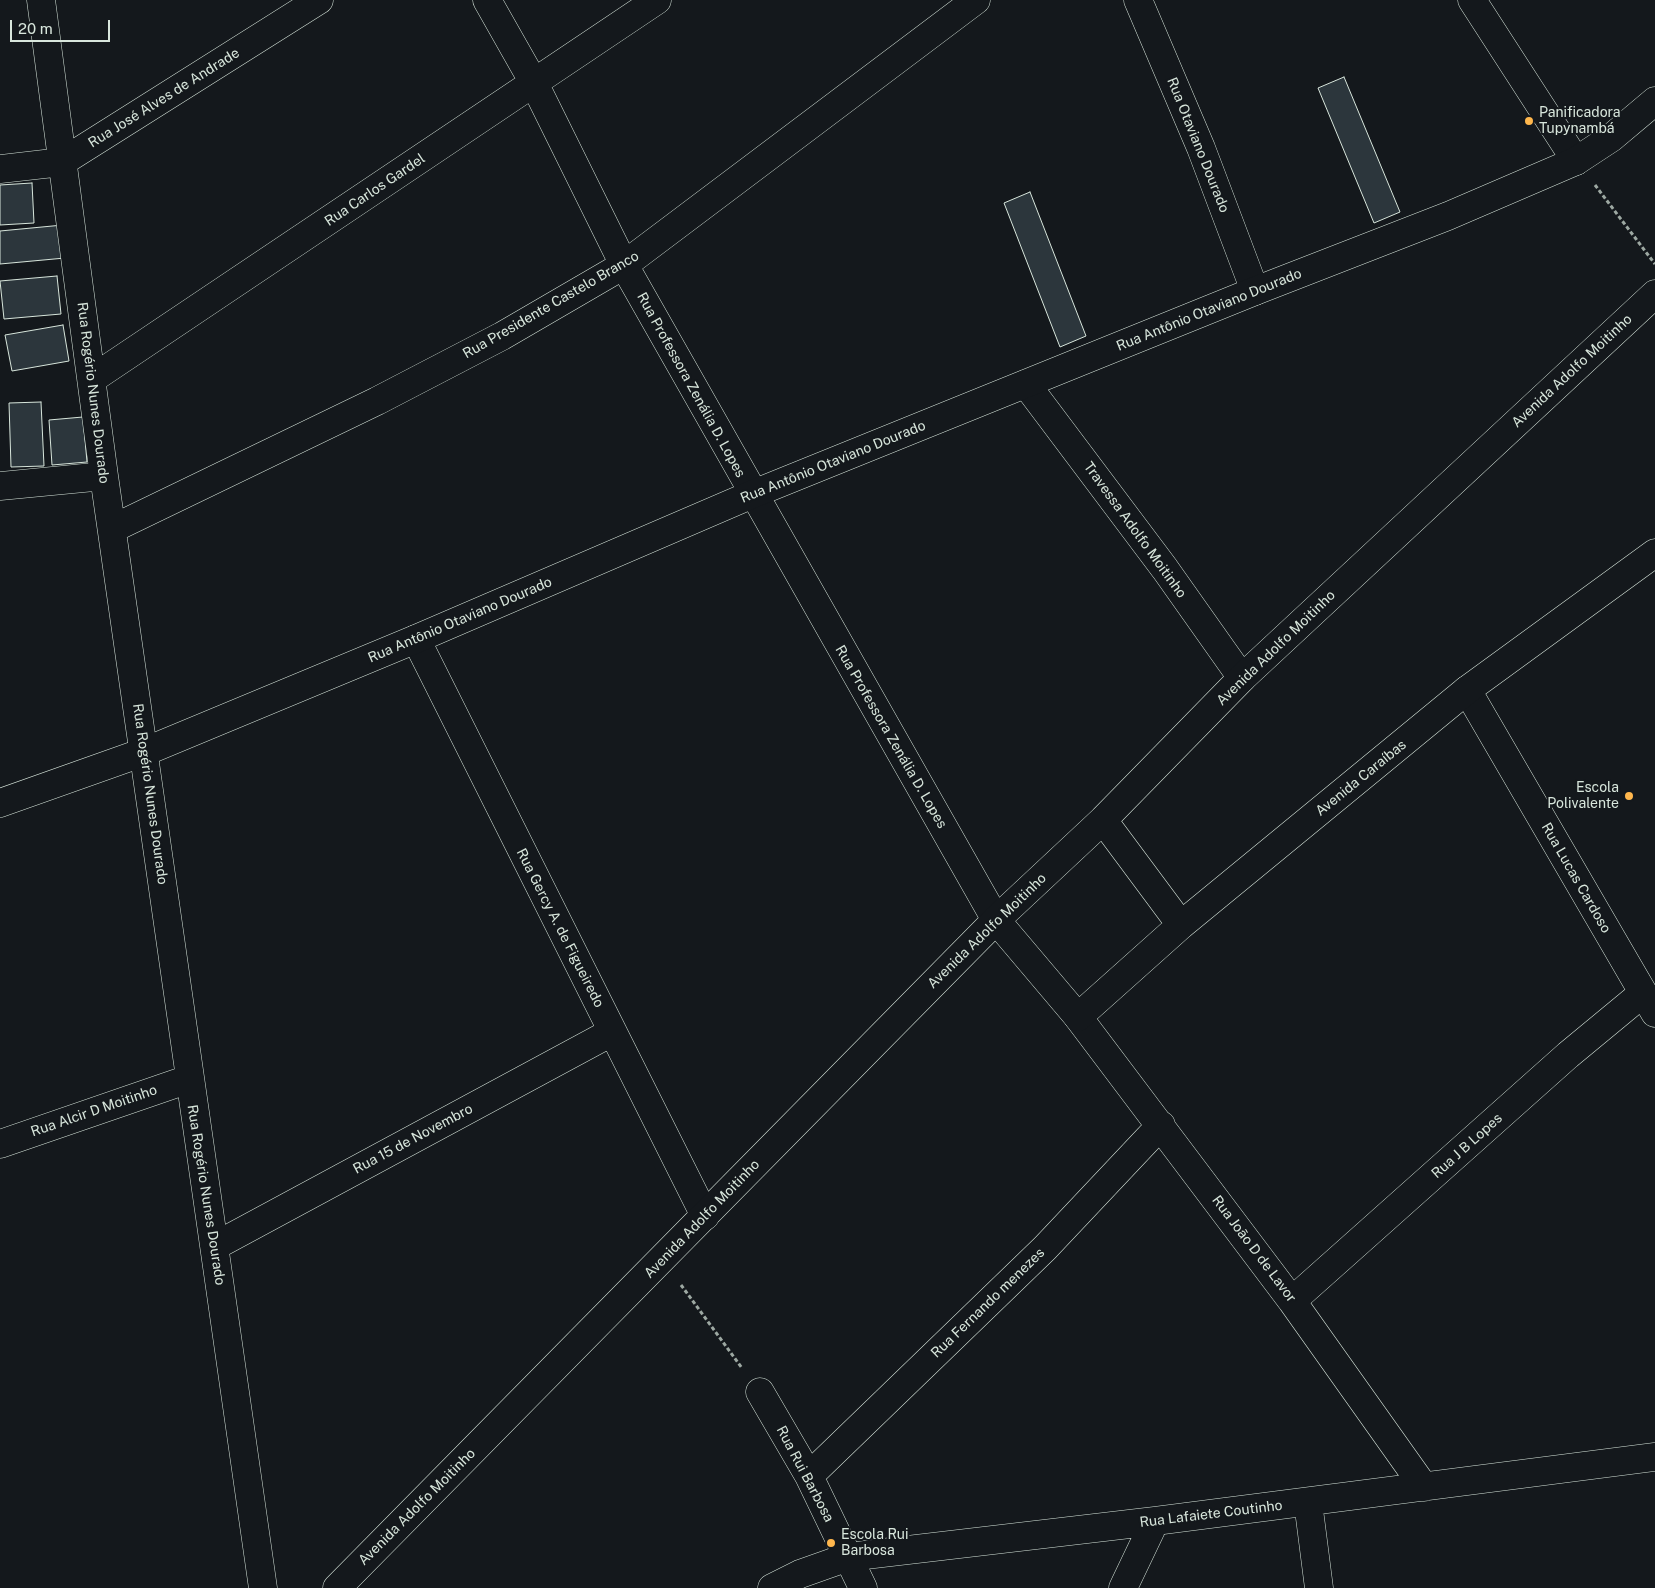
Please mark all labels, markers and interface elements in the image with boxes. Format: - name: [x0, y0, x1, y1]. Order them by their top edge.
- scale bar: [12, 10, 112, 42]
- text: 20 m: [18, 20, 53, 37]
- street label: Rua José Alves de Andrade: [85, 45, 243, 151]
- street label: Rua Otaviano Dourado: [1163, 75, 1233, 215]
- place label: Panificadora Tupynambá: [1539, 105, 1621, 138]
- marker: Panificadora Tupynambá: [1523, 115, 1535, 127]
- street label: Rua Carlos Gardel: [322, 150, 428, 230]
- street label: Rua Presidente Castelo Branco: [460, 248, 642, 362]
- street label: Rua Antônio Otaviano Dourado: [1114, 265, 1304, 355]
- street label: Rua Professora Zenália D. Lopes: [633, 290, 749, 480]
- street label: Rua Rogério Nunes Dourado: [74, 301, 112, 485]
- street label: Avenida Adolfo Moitinho: [1508, 311, 1636, 431]
- street label: Rua Antônio Otaviano Dourado: [738, 417, 928, 507]
- street label: Travessa Adolfo Moitinho: [1080, 459, 1190, 601]
- street label: Rua Antônio Otaviano Dourado: [366, 574, 554, 666]
- street label: Avenida Adolfo Moitinho: [1213, 587, 1339, 709]
- street label: Rua Professora Zenália D. Lopes: [832, 642, 950, 832]
- street label: Rua Rogério Nunes Dourado: [129, 702, 171, 886]
- street label: Avenida Caraíbas: [1312, 736, 1410, 820]
- place label: Escola Polivalente: [1547, 780, 1619, 812]
- marker: Escola Polivalente: [1623, 790, 1635, 802]
- street label: Rua Lucas Cardoso: [1538, 820, 1614, 936]
- street label: Rua Gercy A. de Figueiredo: [513, 846, 607, 1010]
- street label: Avenida Adolfo Moitinho: [924, 870, 1050, 992]
- street label: Rua Alcir D Moitinho: [29, 1082, 159, 1140]
- street label: Rua 15 de Novembro: [350, 1100, 476, 1178]
- street label: Rua Rogério Nunes Dourado: [183, 1103, 229, 1287]
- street label: Rua J B Lopes: [1428, 1110, 1506, 1182]
- street label: Avenida Adolfo Moitinho: [641, 1156, 763, 1282]
- street label: Rua João D de Lavor: [1208, 1192, 1300, 1306]
- street label: Rua Fernando menezes: [928, 1244, 1048, 1362]
- street label: Rua Rui Barbosa: [773, 1423, 837, 1525]
- street label: Avenida Adolfo Moitinho: [355, 1445, 479, 1569]
- street label: Rua Lafaiete Coutinho: [1139, 1497, 1283, 1531]
- place label: Escola Rui Barbosa: [841, 1527, 908, 1560]
- marker: Escola Rui Barbosa: [825, 1537, 837, 1549]

